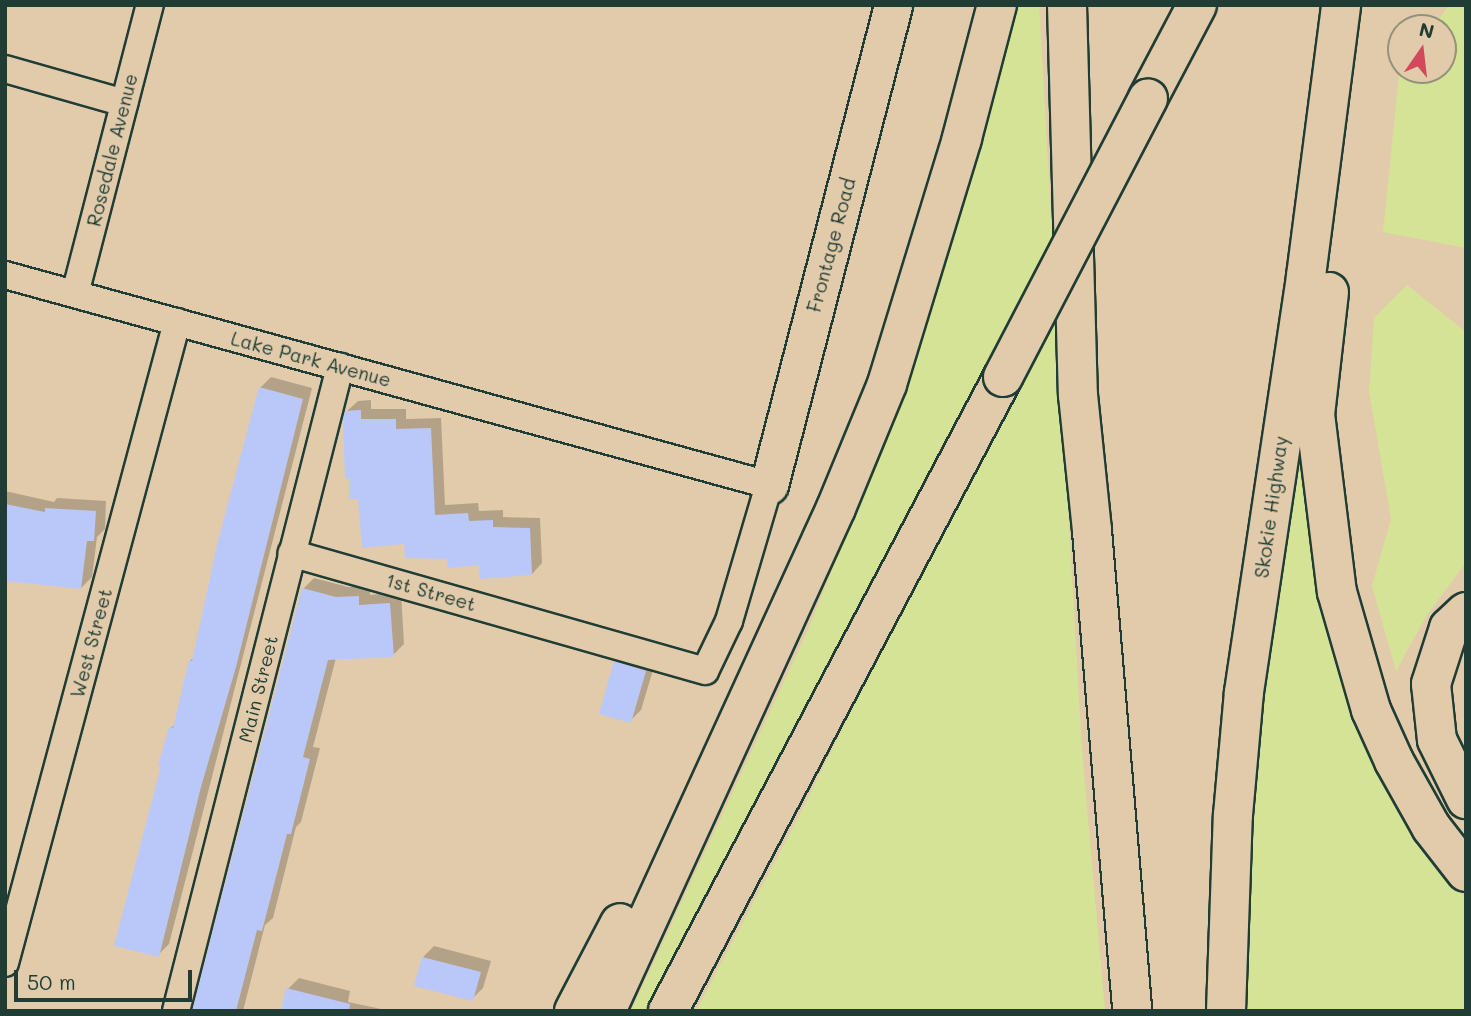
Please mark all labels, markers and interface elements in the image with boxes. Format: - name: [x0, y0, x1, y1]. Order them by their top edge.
- north arrow: [1387, 14, 1457, 84]
- text: N: [1417, 16, 1437, 44]
- street label: Rosedale Avenue: [82, 71, 142, 229]
- street label: Frontage Road: [802, 175, 860, 315]
- street label: Lake Park Avenue: [229, 327, 393, 391]
- street label: Skokie Highway: [1250, 434, 1292, 580]
- street label: 1st Street: [383, 568, 479, 616]
- street label: West Street: [65, 586, 117, 700]
- street label: Main Street: [234, 633, 282, 745]
- scale bar: [18, 956, 196, 1000]
- text: 50 m: [27, 968, 76, 995]

